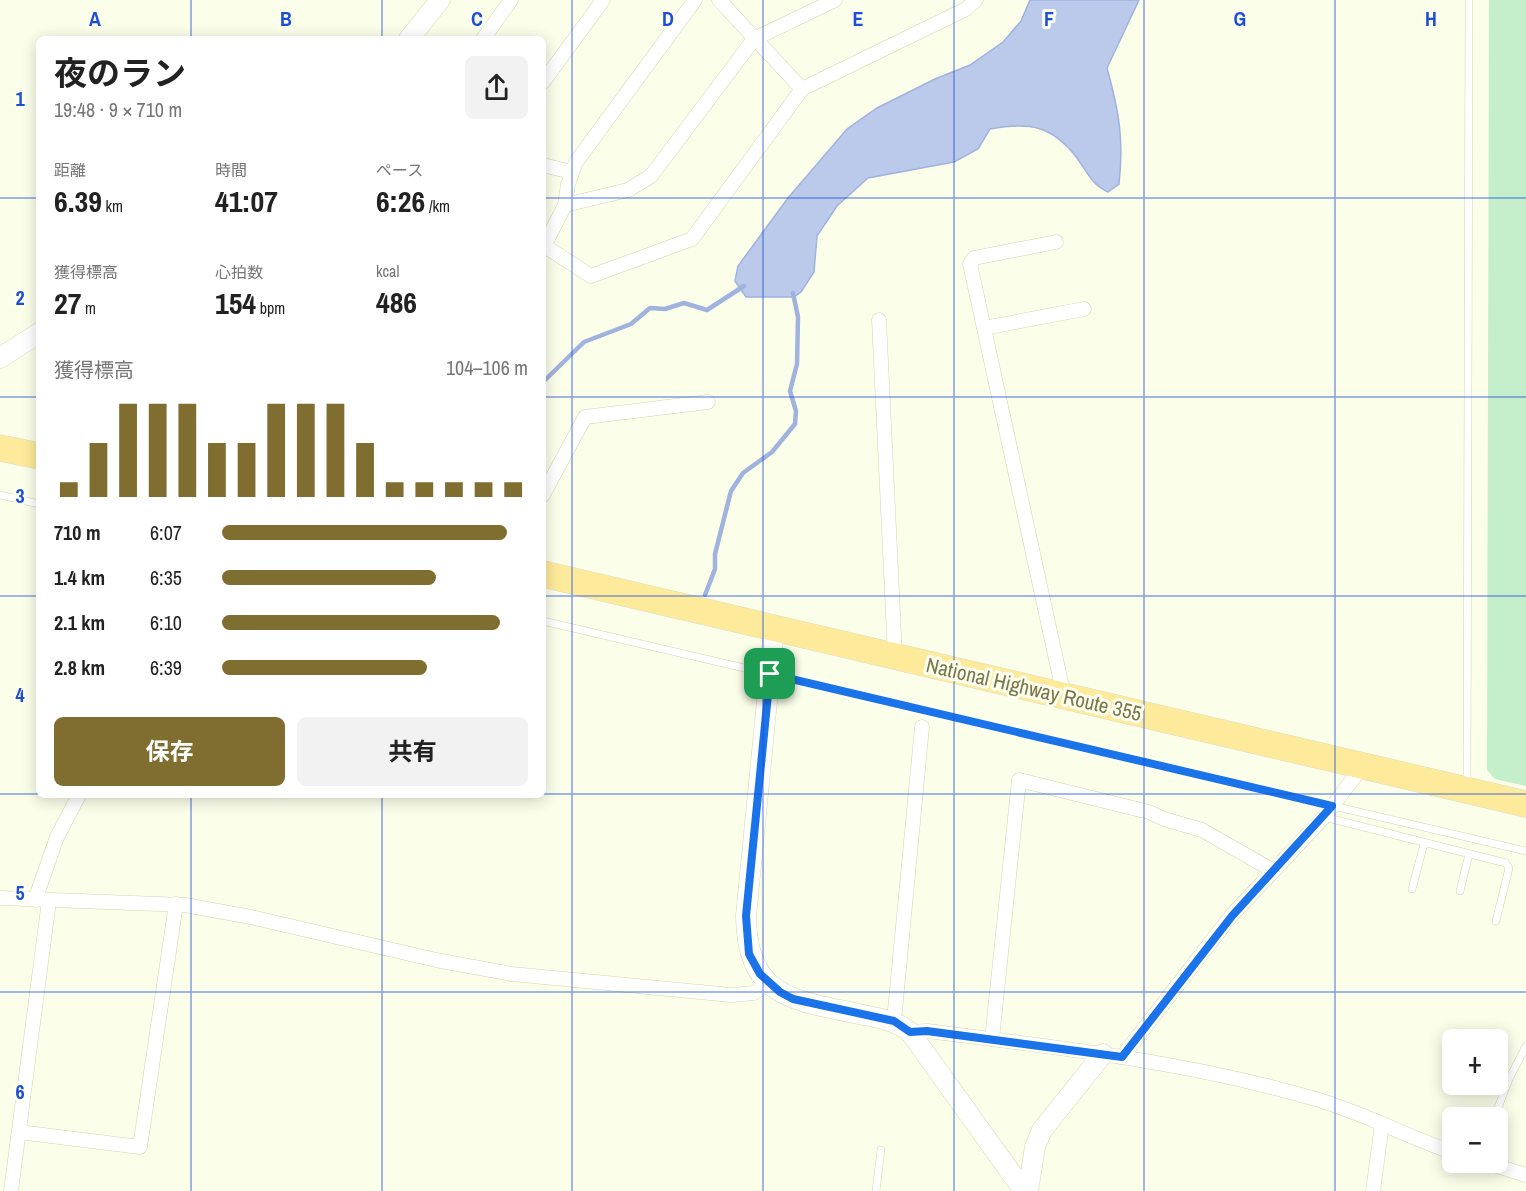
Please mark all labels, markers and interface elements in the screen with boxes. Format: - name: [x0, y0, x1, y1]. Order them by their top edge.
- text: A: [89, 5, 101, 32]
- text: B: [280, 5, 292, 32]
- text: C: [471, 5, 483, 32]
- text: D: [662, 5, 674, 32]
- text: E: [853, 5, 864, 32]
- text: F: [1044, 5, 1054, 32]
- text: G: [1234, 5, 1246, 32]
- text: H: [1425, 5, 1437, 32]
- text: 夜のラン: [54, 51, 186, 95]
- button: share: [465, 56, 528, 119]
- text: 1: [15, 85, 25, 112]
- text: 19:48 · 9 × 710 m: [54, 96, 182, 123]
- text: 距離: [54, 159, 86, 181]
- text: 時間: [215, 159, 247, 181]
- text: ペース: [376, 159, 423, 181]
- text: 6.39: [54, 181, 102, 221]
- text: 41:07: [215, 181, 278, 221]
- text: 6:26: [376, 181, 425, 221]
- text: km: [102, 195, 123, 217]
- text: /km: [425, 195, 450, 217]
- text: kcal: [376, 260, 399, 282]
- text: 獲得標高: [54, 261, 118, 283]
- text: 心拍数: [215, 261, 263, 283]
- text: 486: [376, 282, 417, 322]
- text: 27: [54, 283, 81, 323]
- text: 154: [215, 283, 256, 323]
- text: 2: [15, 284, 25, 311]
- text: m: [81, 297, 96, 319]
- text: bpm: [256, 297, 285, 319]
- text: 104–106 m: [446, 354, 528, 381]
- text: 獲得標高: [54, 356, 134, 383]
- text: 3: [15, 482, 25, 509]
- text: 710 m: [54, 519, 101, 546]
- text: 6:07: [150, 519, 182, 546]
- text: 1.4 km: [54, 564, 105, 591]
- text: 6:35: [150, 564, 182, 591]
- text: 2.1 km: [54, 609, 105, 636]
- text: 6:10: [150, 609, 182, 636]
- pin: [744, 648, 795, 699]
- street label: National Highway Route 355: [923, 650, 1145, 728]
- text: 2.8 km: [54, 654, 105, 681]
- text: 6:39: [150, 654, 182, 681]
- icon: arrive: [753, 657, 786, 690]
- text: 4: [15, 681, 25, 708]
- button: 保存: [54, 717, 285, 786]
- button: 共有: [297, 717, 528, 786]
- text: 5: [15, 879, 25, 906]
- map controls: [1442, 1029, 1508, 1173]
- button: +: [1442, 1029, 1508, 1095]
- text: 6: [15, 1078, 25, 1105]
- button: −: [1442, 1107, 1508, 1173]

